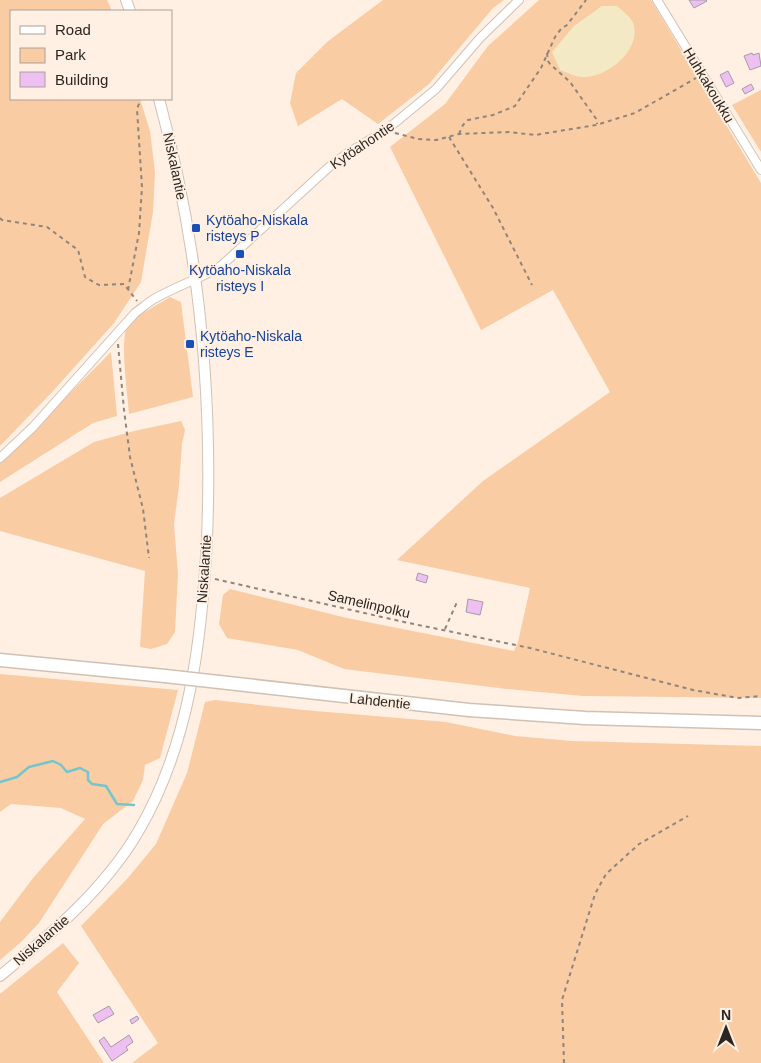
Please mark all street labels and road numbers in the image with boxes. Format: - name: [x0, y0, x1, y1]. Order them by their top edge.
- street label: Huhkakoukku: [680, 45, 738, 125]
- street label: Kytöahontie: [327, 118, 397, 172]
- street label: Niskalantie: [160, 131, 190, 201]
- street label: Niskalantie: [194, 534, 214, 604]
- street label: Samelinpolku: [326, 587, 412, 621]
- street label: Lahdentie: [349, 690, 412, 712]
- street label: Niskalantie: [10, 911, 72, 969]

